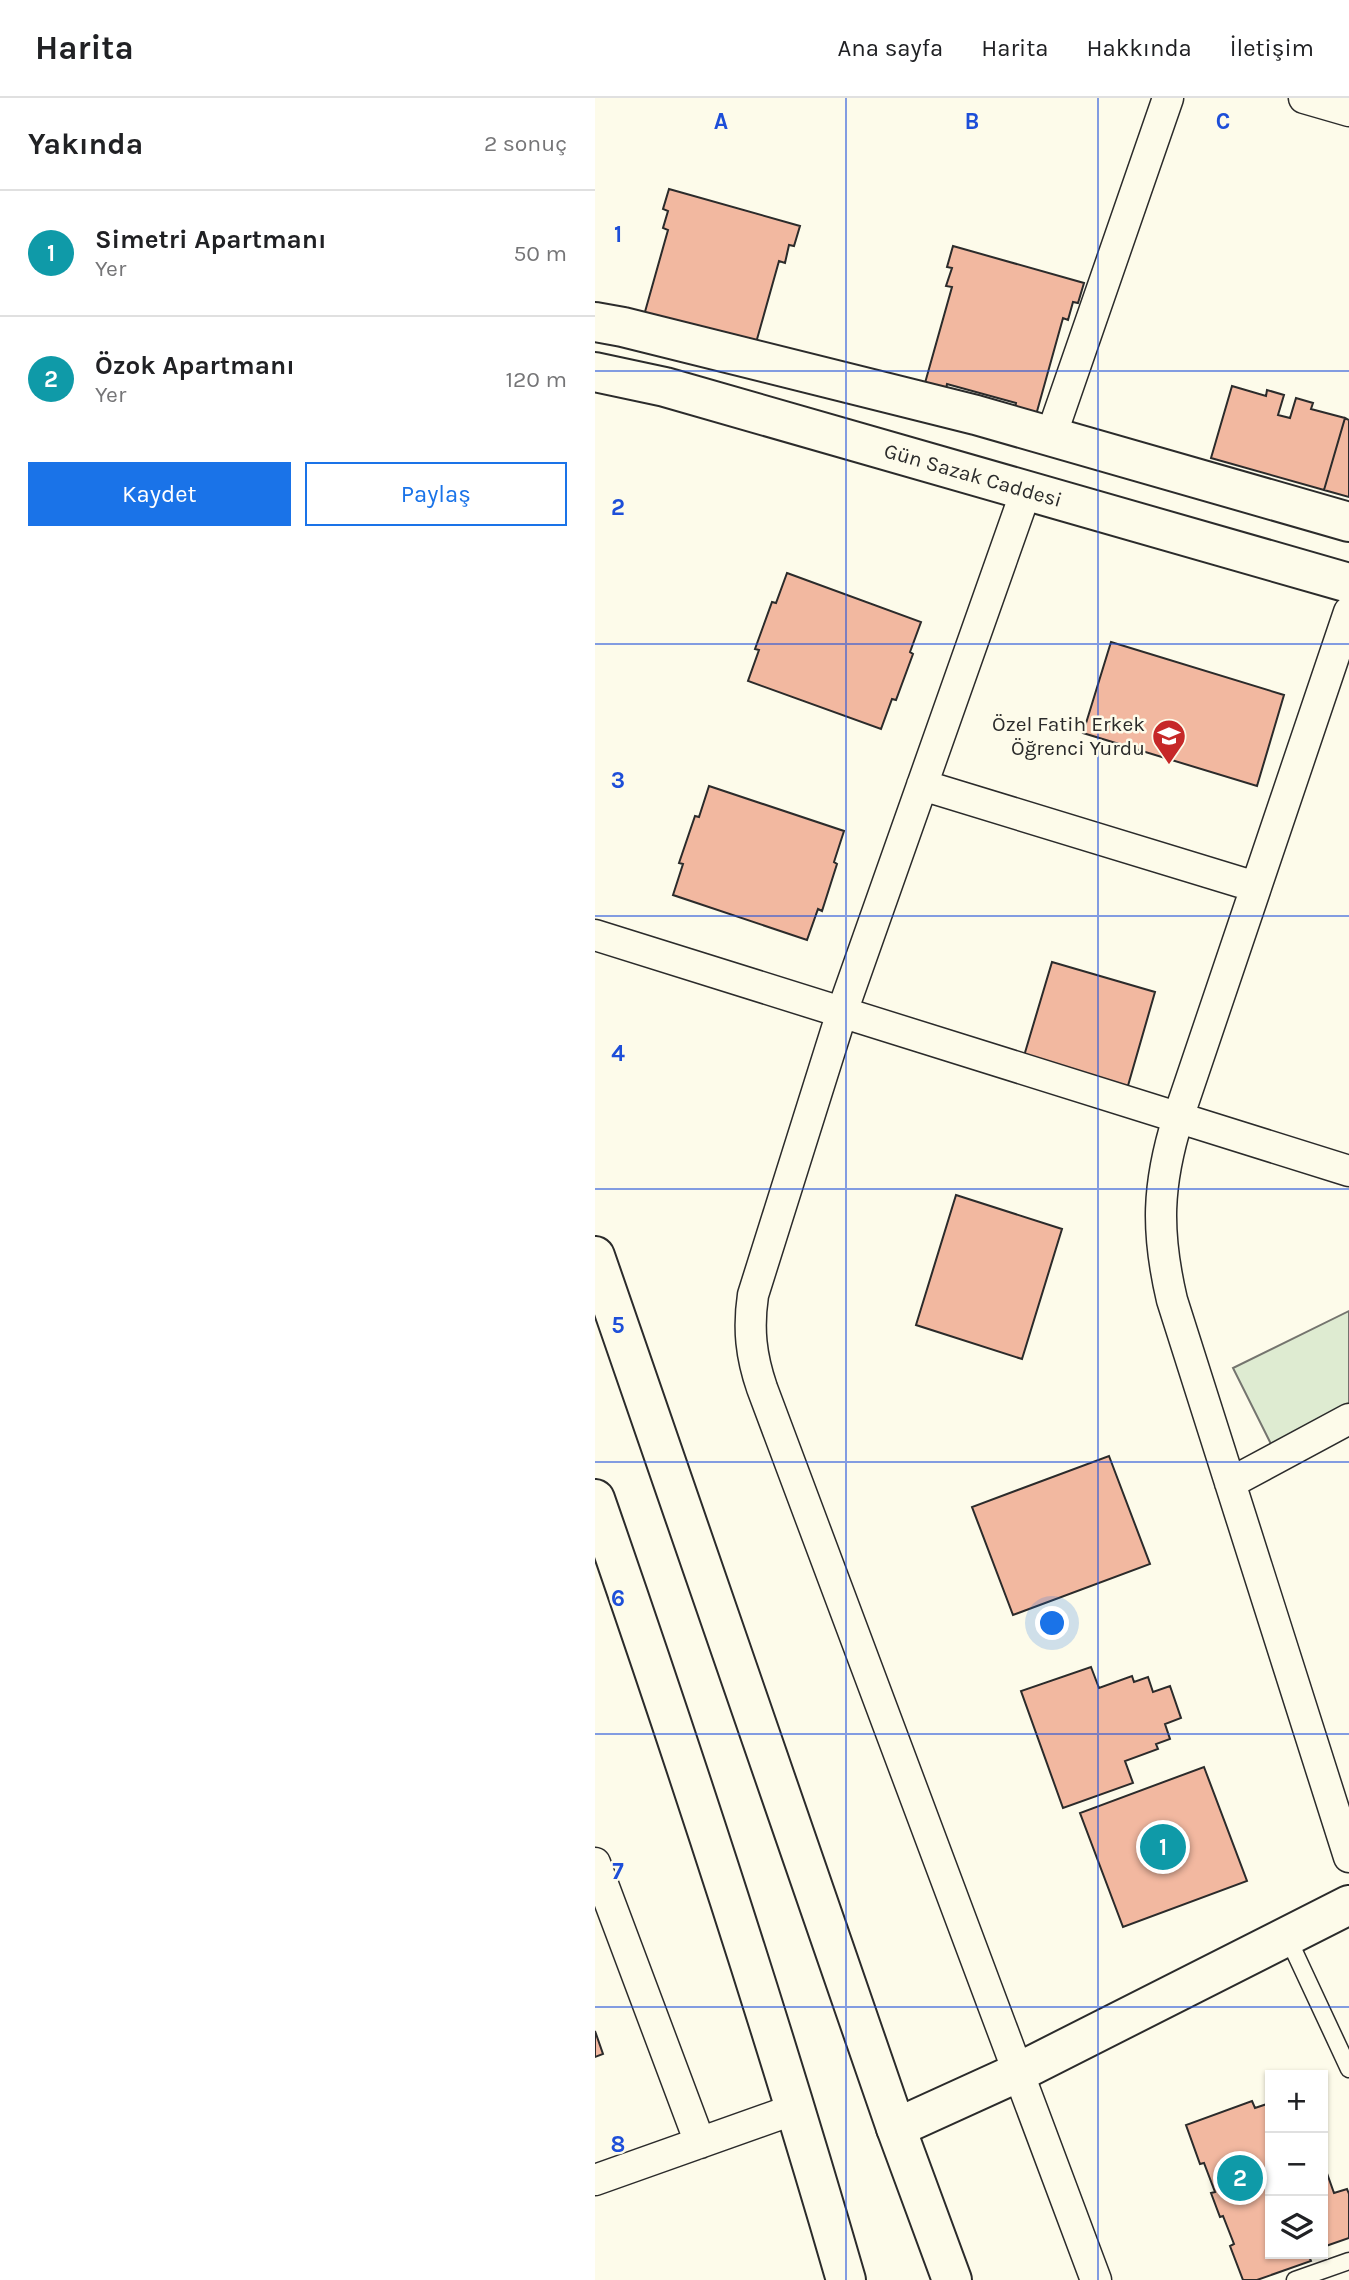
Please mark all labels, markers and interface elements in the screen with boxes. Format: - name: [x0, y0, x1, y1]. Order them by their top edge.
- text: Harita: [35, 29, 134, 67]
- text: Ana sayfa: [838, 34, 943, 62]
- text: Harita: [981, 34, 1048, 62]
- text: Hakkında: [1086, 34, 1192, 62]
- text: İletişim: [1230, 34, 1314, 62]
- text: A: [714, 108, 728, 135]
- text: B: [965, 108, 979, 135]
- text: C: [1216, 108, 1230, 135]
- text: Yakında: [28, 126, 143, 162]
- text: 2 sonuç: [484, 130, 567, 157]
- text: 1: [614, 221, 622, 248]
- text: Simetri Apartmanı: [95, 224, 327, 255]
- text: 1: [47, 240, 55, 267]
- text: 50 m: [513, 240, 567, 267]
- text: Yer: [95, 255, 126, 282]
- text: Özok Apartmanı: [95, 350, 295, 381]
- text: 2: [44, 366, 58, 393]
- text: 120 m: [505, 366, 567, 393]
- text: Yer: [95, 381, 126, 408]
- street label: Gün Sazak Caddesi: [881, 438, 1065, 512]
- button: Kaydet: [28, 462, 291, 526]
- button: Paylaş: [305, 462, 567, 526]
- text: 2: [611, 494, 625, 521]
- place label: Özel Fatih Erkek Öğrenci Yurdu: [992, 712, 1145, 760]
- school or university icon: Özel Fatih Erkek Öğrenci Yurdu: [1150, 717, 1188, 766]
- text: 3: [611, 767, 625, 794]
- text: 4: [611, 1040, 625, 1067]
- text: 5: [611, 1312, 625, 1339]
- text: 6: [611, 1585, 625, 1612]
- your location: [1035, 1606, 1069, 1640]
- pin: 1: [1140, 1821, 1186, 1873]
- text: 7: [612, 1858, 624, 1885]
- map controls: [1265, 2070, 1328, 2259]
- button: +: [1265, 2070, 1328, 2133]
- text: 8: [611, 2131, 625, 2158]
- button: −: [1265, 2133, 1328, 2196]
- pin: 2: [1217, 2152, 1263, 2204]
- button: layers: [1265, 2196, 1328, 2259]

